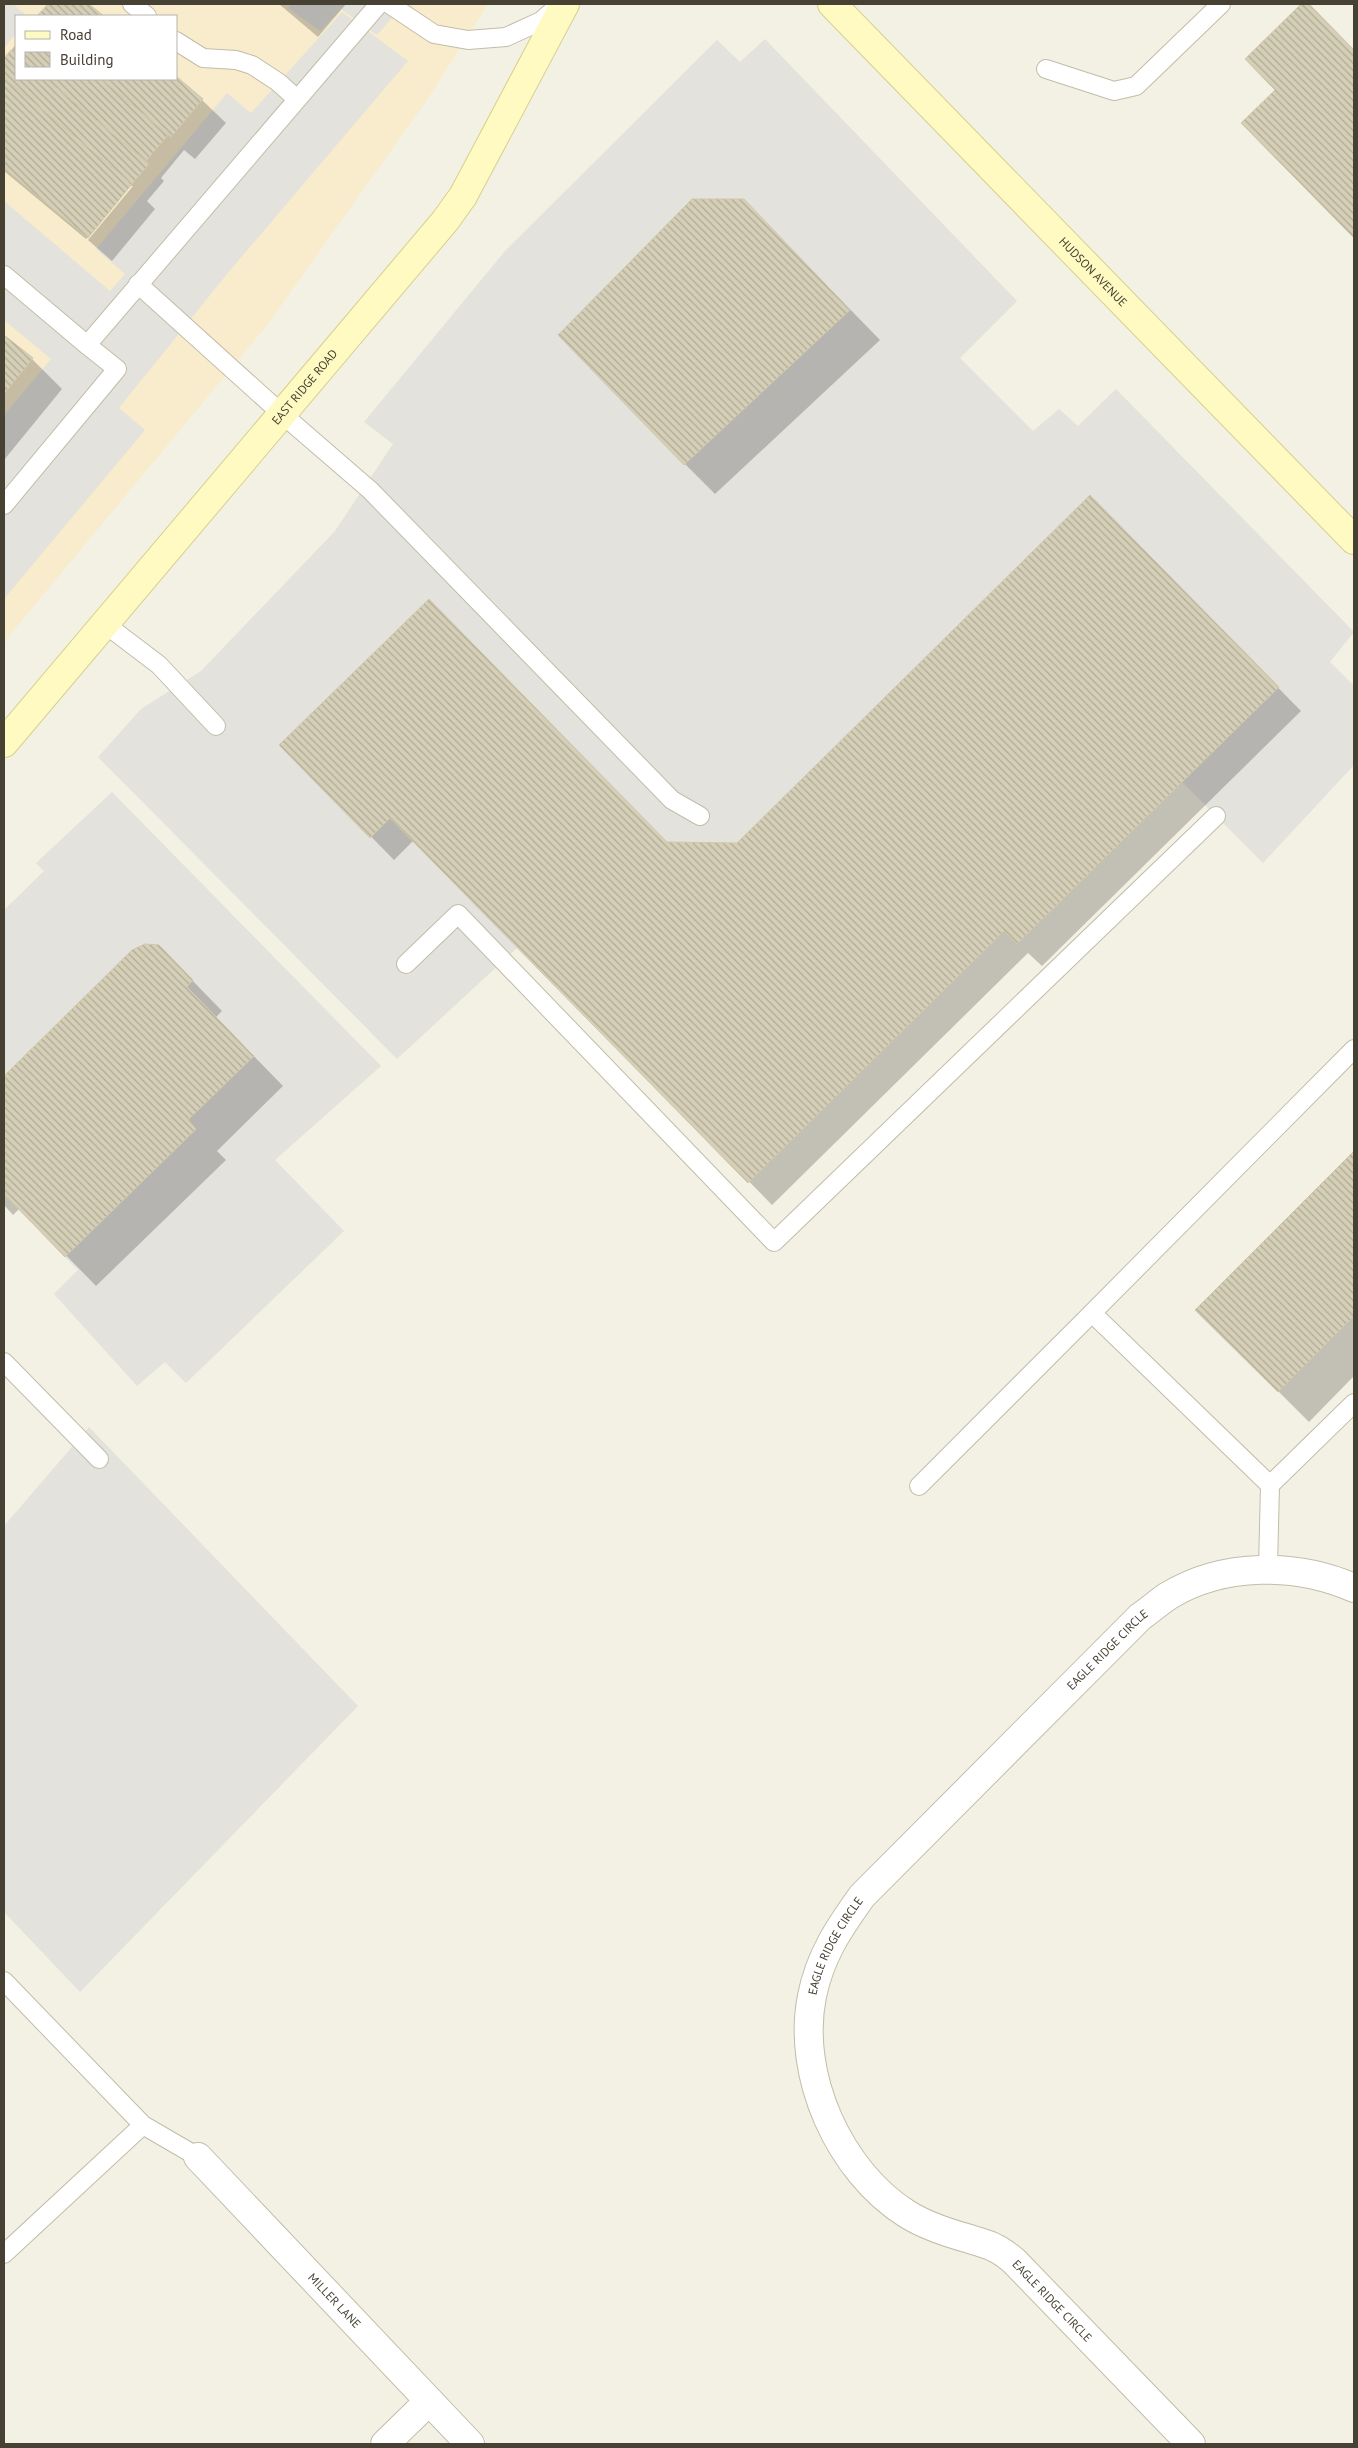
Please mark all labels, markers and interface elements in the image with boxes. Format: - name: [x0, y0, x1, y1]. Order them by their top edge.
- legend: [15, 15, 178, 80]
- text: Road: [60, 25, 92, 44]
- text: Building: [60, 50, 114, 69]
- street label: HUDSON AVENUE: [1056, 234, 1131, 310]
- street label: EAST RIDGE ROAD: [268, 346, 341, 428]
- street label: EAGLE RIDGE CIRCLE: [1064, 1606, 1151, 1693]
- street label: EAGLE RIDGE CIRCLE: [804, 1894, 866, 1996]
- street label: EAGLE RIDGE CIRCLE: [1009, 2257, 1095, 2345]
- street label: MILLER LANE: [305, 2270, 364, 2331]

